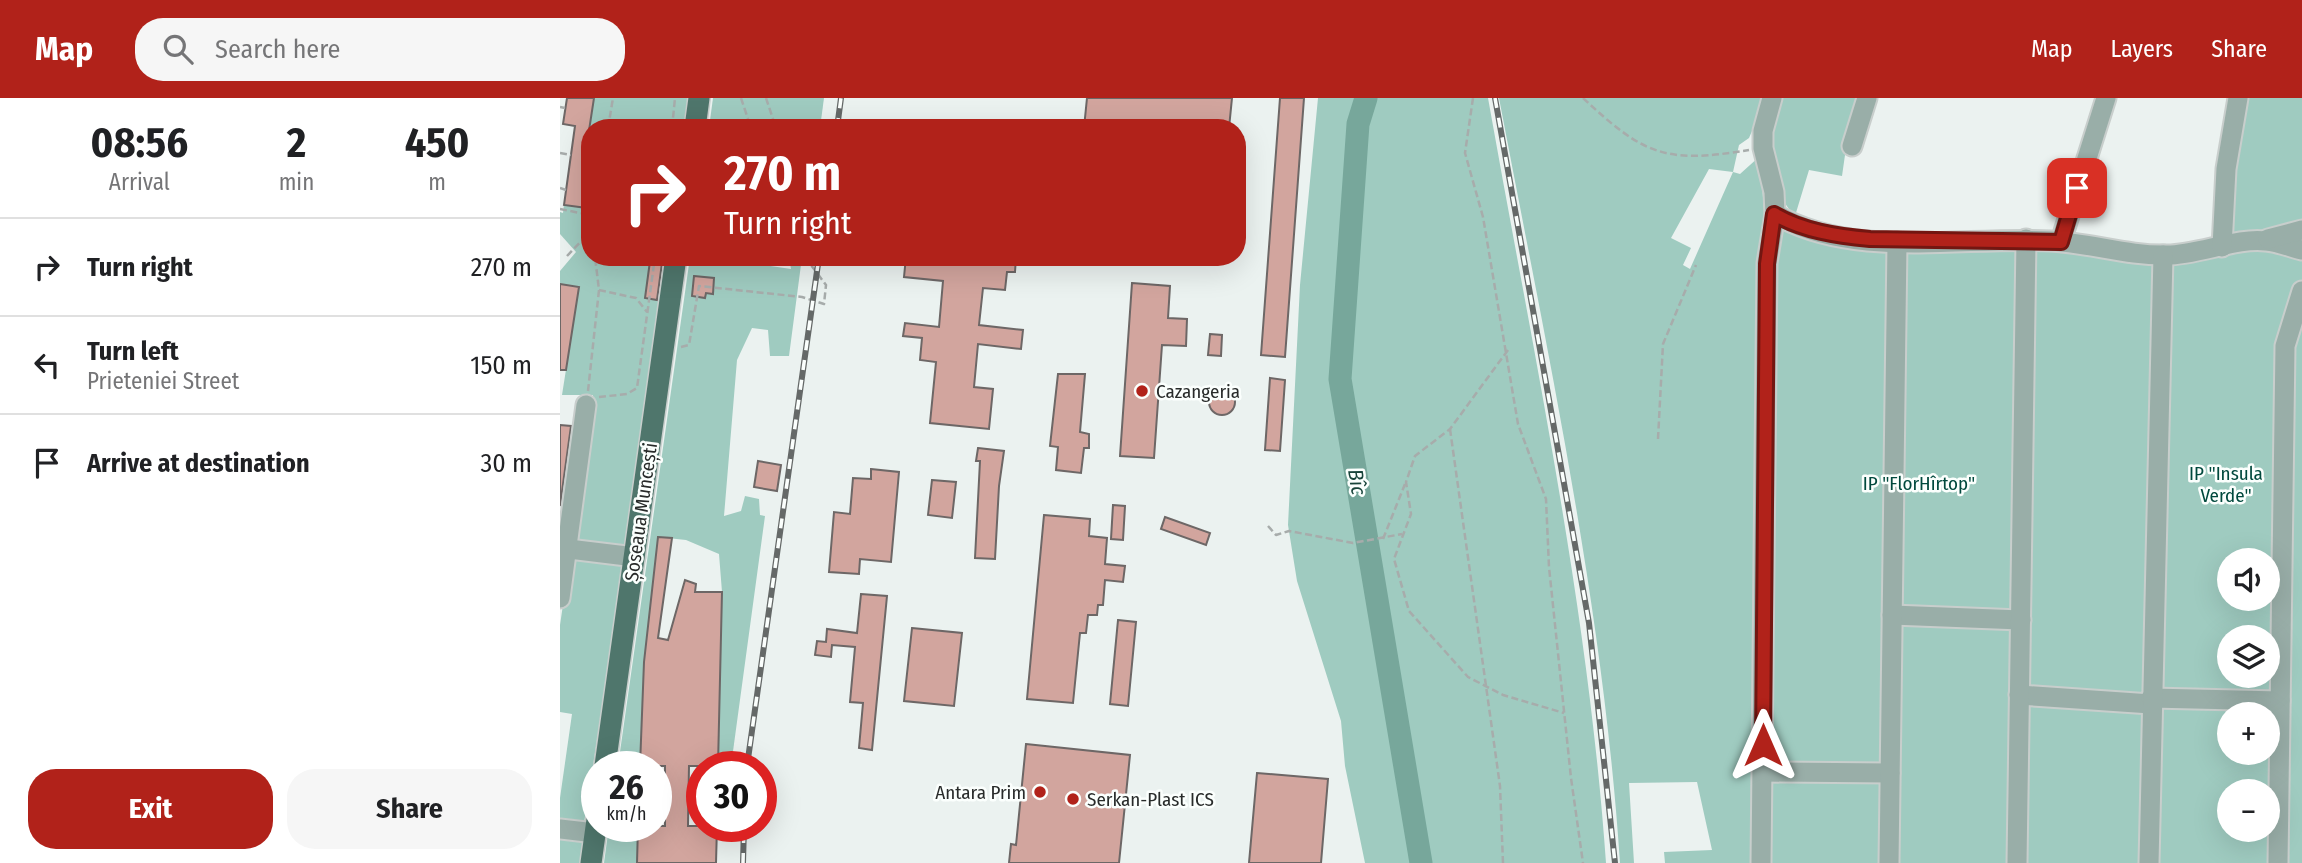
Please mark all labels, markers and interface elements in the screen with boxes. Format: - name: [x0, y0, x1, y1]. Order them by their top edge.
- search box: [135, 18, 625, 81]
- text: Map: [35, 29, 93, 69]
- icon: search: [159, 30, 197, 68]
- text: Search here: [215, 34, 340, 65]
- text: Map: [2031, 35, 2073, 63]
- text: Layers: [2111, 35, 2173, 63]
- text: Share: [2211, 35, 2267, 63]
- text: 08:56: [91, 118, 188, 168]
- text: 2: [287, 118, 306, 168]
- text: 450: [405, 118, 470, 168]
- text: 270 m: [724, 144, 841, 203]
- icon: right: [609, 147, 700, 238]
- pin: [2047, 158, 2107, 218]
- text: Arrival: [109, 168, 170, 196]
- text: min: [279, 168, 314, 196]
- text: m: [428, 168, 446, 196]
- icon: arrive: [2058, 169, 2096, 207]
- text: Turn right: [724, 204, 851, 242]
- icon: right: [28, 248, 66, 286]
- text: Turn right: [87, 252, 193, 283]
- text: 270 m: [471, 252, 532, 283]
- text: Turn left: [87, 336, 179, 367]
- icon: left: [28, 346, 66, 384]
- text: 150 m: [470, 350, 532, 381]
- text: Prieteniei Street: [87, 367, 239, 395]
- place label: Cazangeria: [1156, 380, 1240, 403]
- marker: Cazangeria: [1134, 383, 1150, 399]
- street label: Șoseaua Muncești: [620, 441, 662, 583]
- icon: arrive: [28, 444, 66, 482]
- text: Arrive at destination: [87, 448, 310, 479]
- text: 30 m: [481, 448, 532, 479]
- park label: IP "Insula Verde": [2189, 462, 2263, 507]
- water label: Bîc: [1342, 467, 1372, 498]
- park label: IP "FlorHîrtop": [1863, 472, 1975, 495]
- map controls: [2217, 548, 2280, 842]
- button: sound: [2217, 548, 2280, 611]
- button: layers: [2217, 625, 2280, 688]
- button: +: [2217, 702, 2280, 765]
- position arrow: [1726, 708, 1800, 782]
- speed limit sign: 30: [686, 751, 777, 842]
- text: 26: [609, 766, 644, 808]
- button: Exit: [28, 769, 273, 849]
- button: Share: [287, 769, 532, 849]
- button: −: [2217, 779, 2280, 842]
- place label: Antara Prim: [935, 781, 1026, 804]
- marker: Antara Prim: [1032, 784, 1048, 800]
- place label: Serkan-Plast ICS: [1087, 788, 1214, 811]
- marker: Serkan-Plast ICS: [1065, 791, 1081, 807]
- text: km/h: [606, 803, 647, 825]

